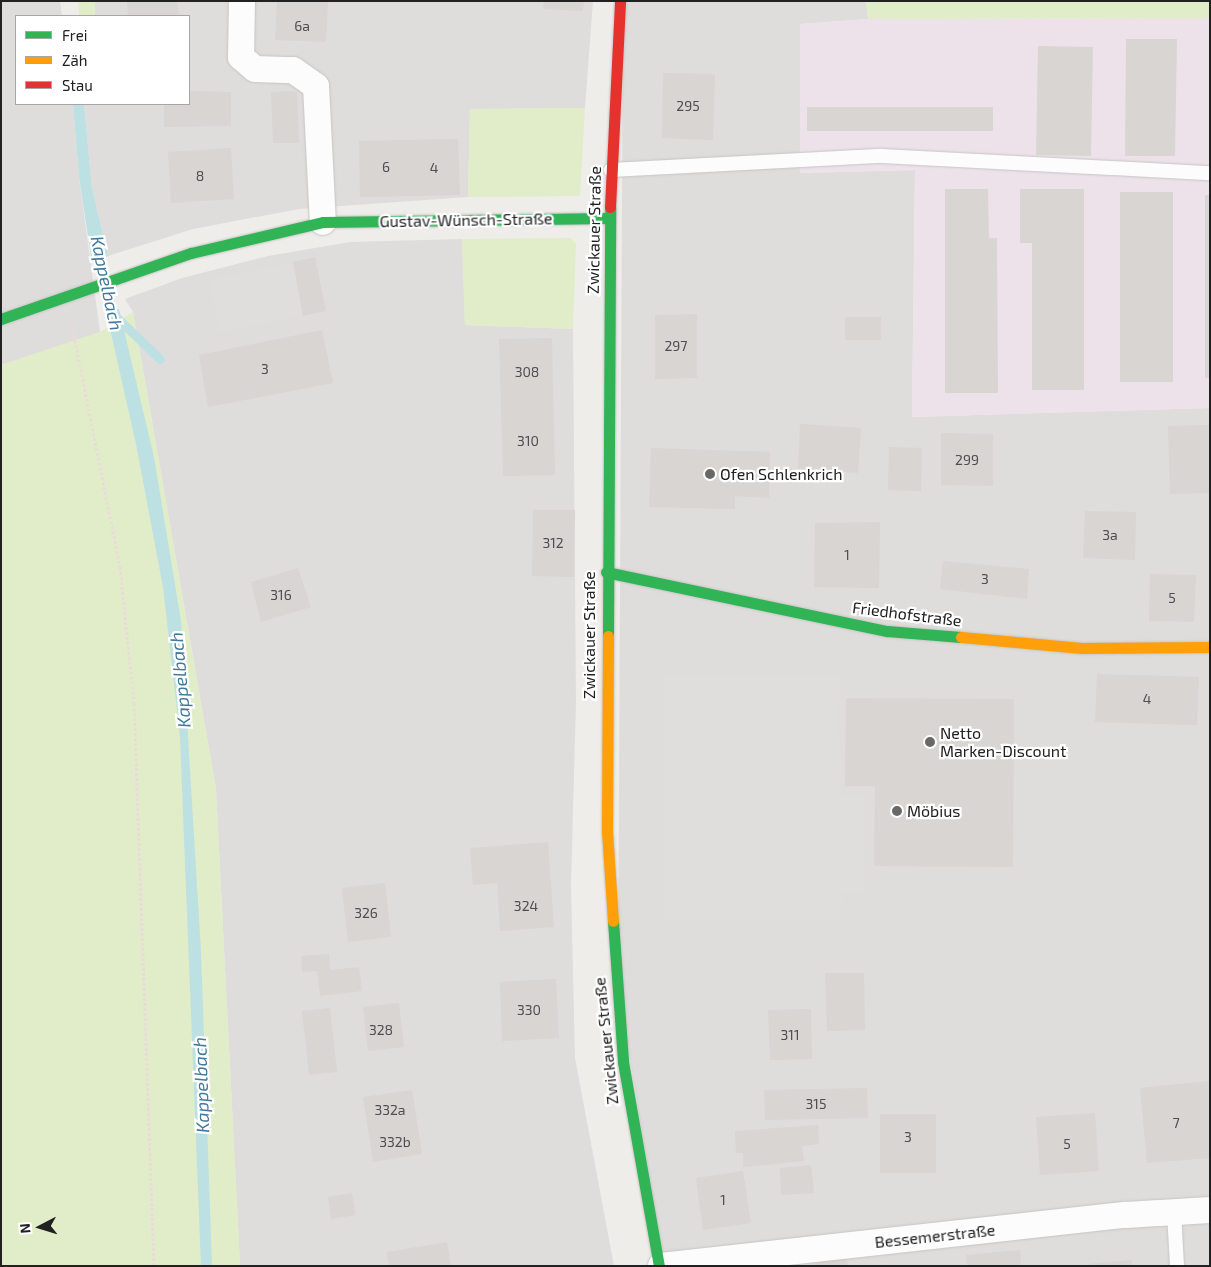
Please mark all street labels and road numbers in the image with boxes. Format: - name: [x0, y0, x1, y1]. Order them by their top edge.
- street label: Zwickauer Straße: [583, 166, 605, 294]
- street label: Gustav-Wünsch-Straße: [379, 209, 553, 231]
- street label: Zwickauer Straße: [579, 571, 599, 699]
- street label: Friedhofstraße: [851, 598, 963, 630]
- street label: Zwickauer Straße: [590, 976, 622, 1106]
- street label: Bessemerstraße: [874, 1220, 996, 1252]

